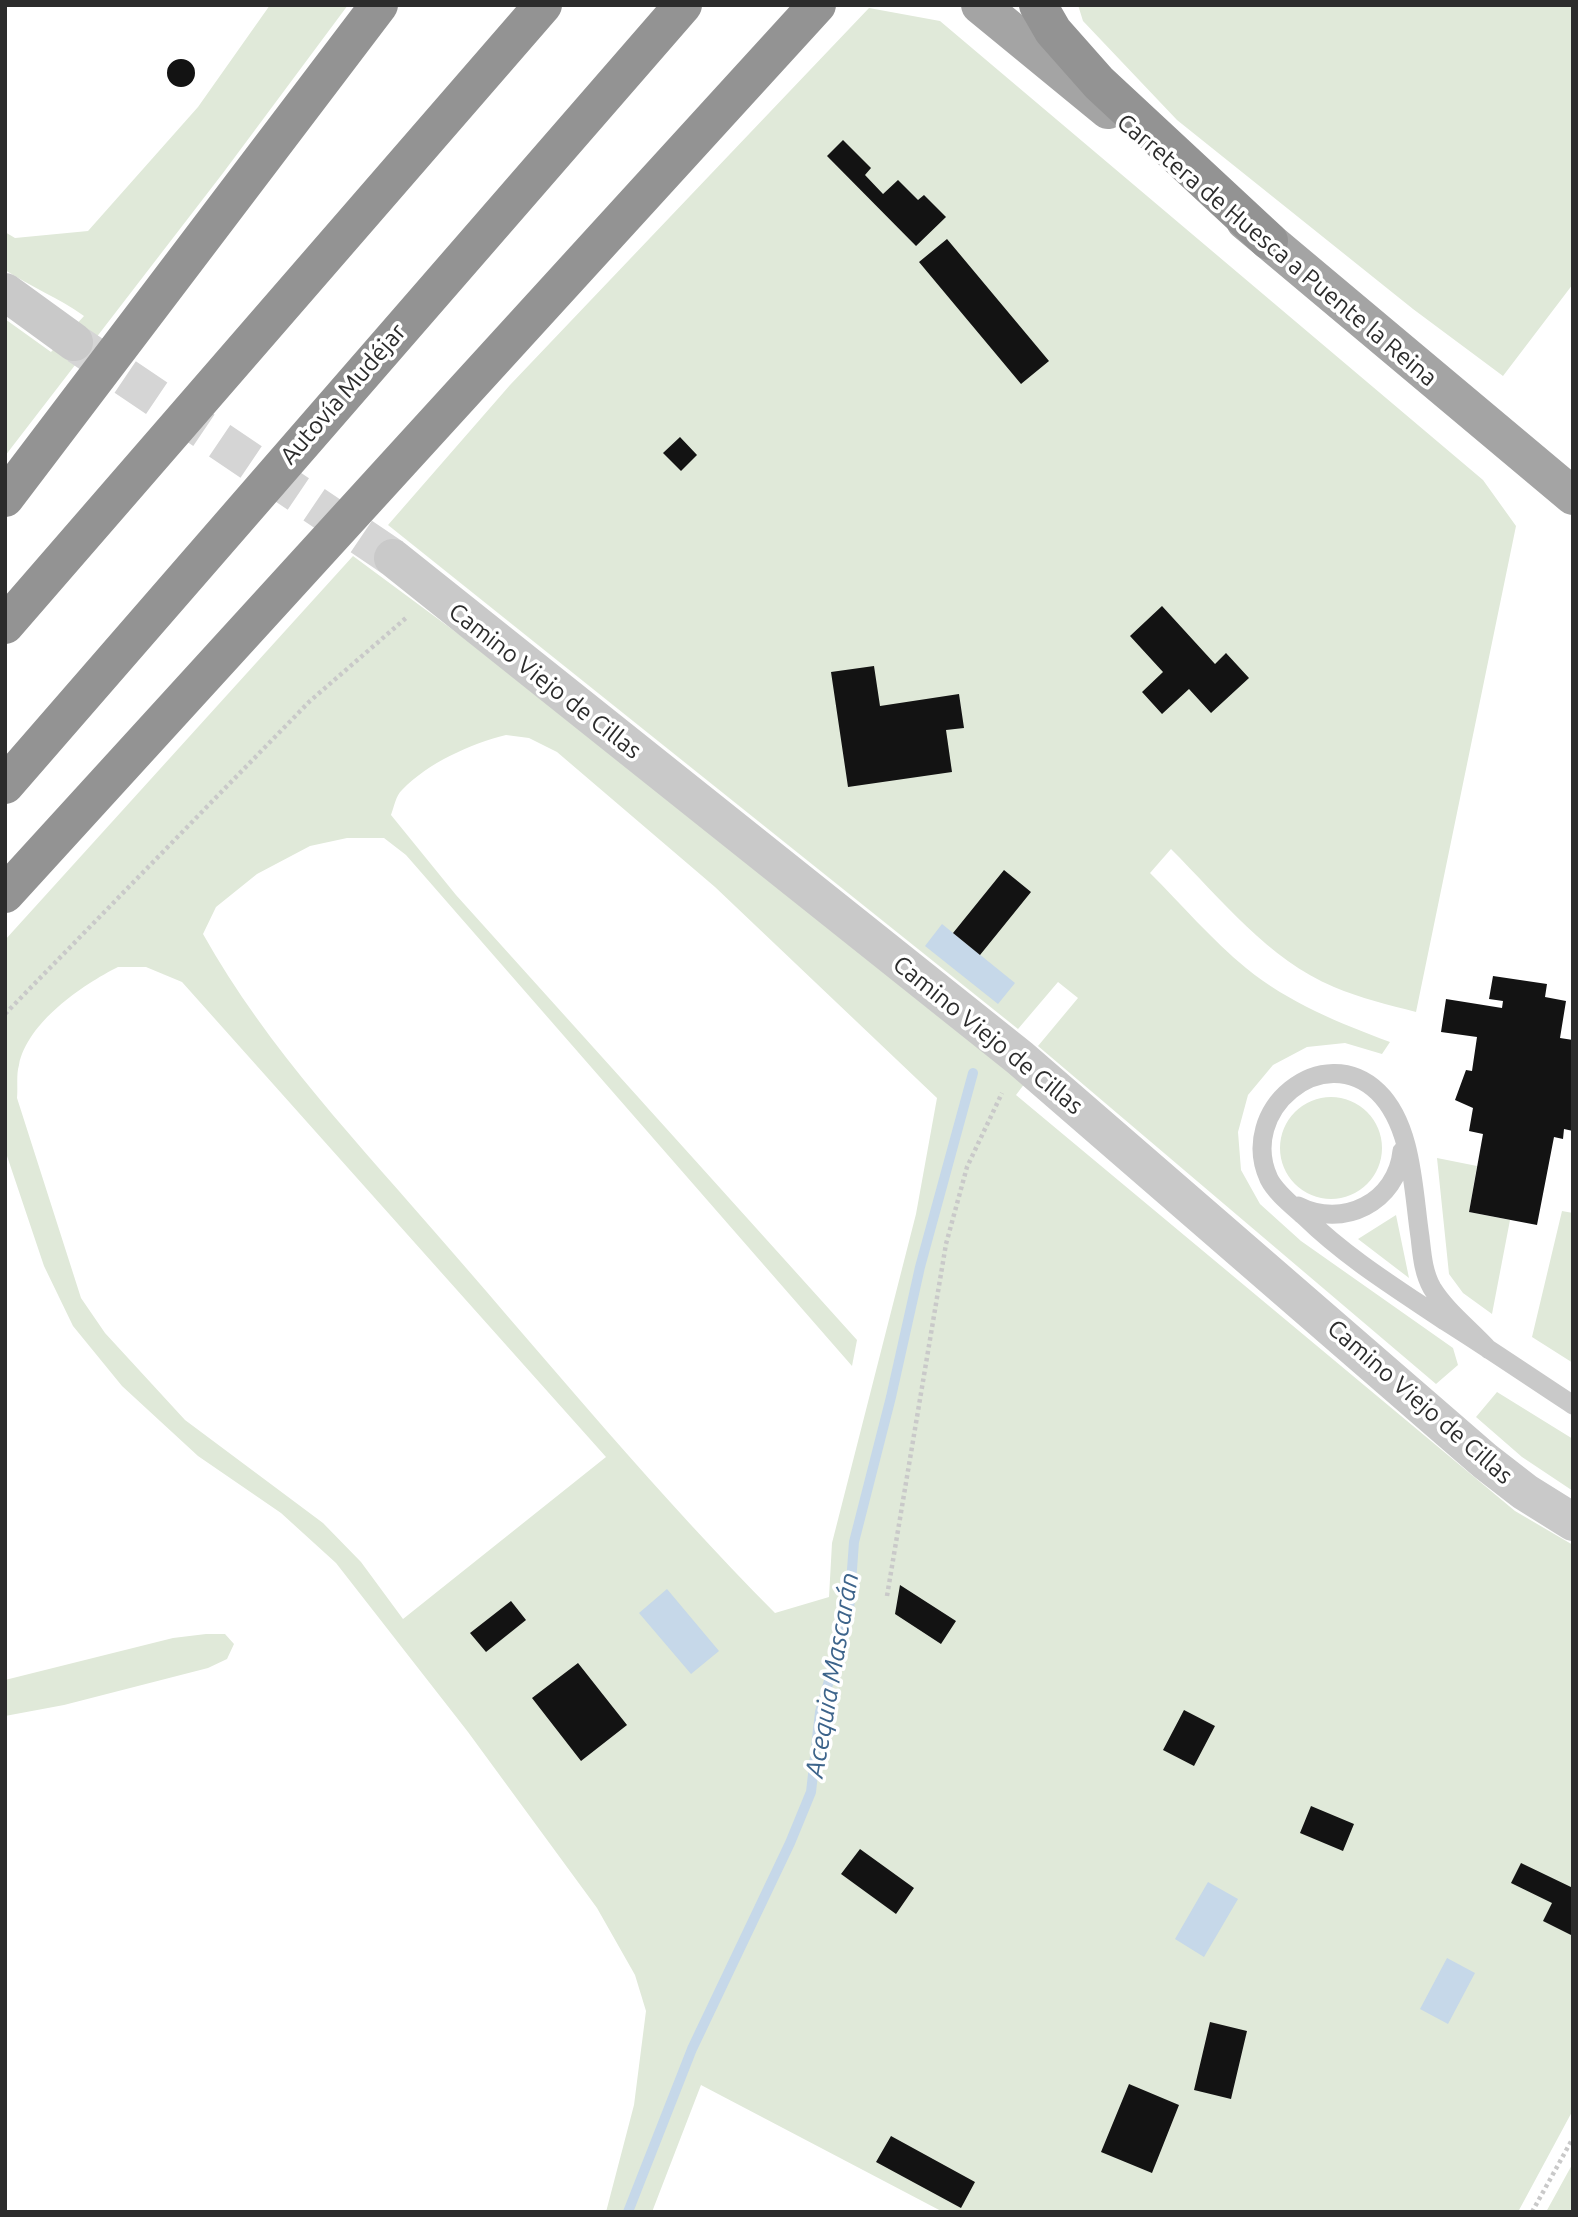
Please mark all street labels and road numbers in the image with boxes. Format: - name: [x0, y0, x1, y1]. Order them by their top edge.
- street label: Carretera de Huesca a Puente la Reina: [1111, 108, 1443, 392]
- street label: Autovía Mudéjar: [274, 318, 412, 470]
- street label: Camino Viejo de Cillas: [443, 597, 647, 765]
- street label: Camino Viejo de Cillas: [887, 950, 1089, 1120]
- street label: Camino Viejo de Cillas: [1321, 1314, 1519, 1490]

